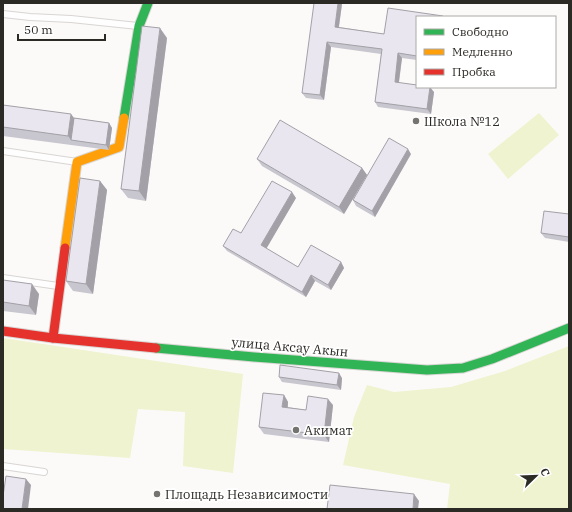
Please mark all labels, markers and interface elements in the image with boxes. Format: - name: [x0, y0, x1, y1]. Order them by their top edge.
- scale bar: [18, 16, 105, 42]
- legend: [416, 16, 556, 88]
- text: 50 m: [24, 22, 53, 37]
- text: Свободно: [452, 24, 509, 39]
- text: Медленно: [452, 44, 513, 59]
- text: Пробка: [452, 64, 496, 79]
- place label: Школа №12: [424, 113, 500, 130]
- marker: Школа №12: [411, 116, 421, 126]
- street label: улица Аксау Акын: [231, 333, 349, 361]
- place label: Акимат: [304, 422, 353, 439]
- marker: Акимат: [291, 425, 301, 435]
- north arrow: [516, 456, 556, 496]
- text: С: [537, 466, 553, 478]
- place label: Площадь Независимости: [165, 486, 328, 503]
- marker: Площадь Независимости: [152, 489, 162, 499]

